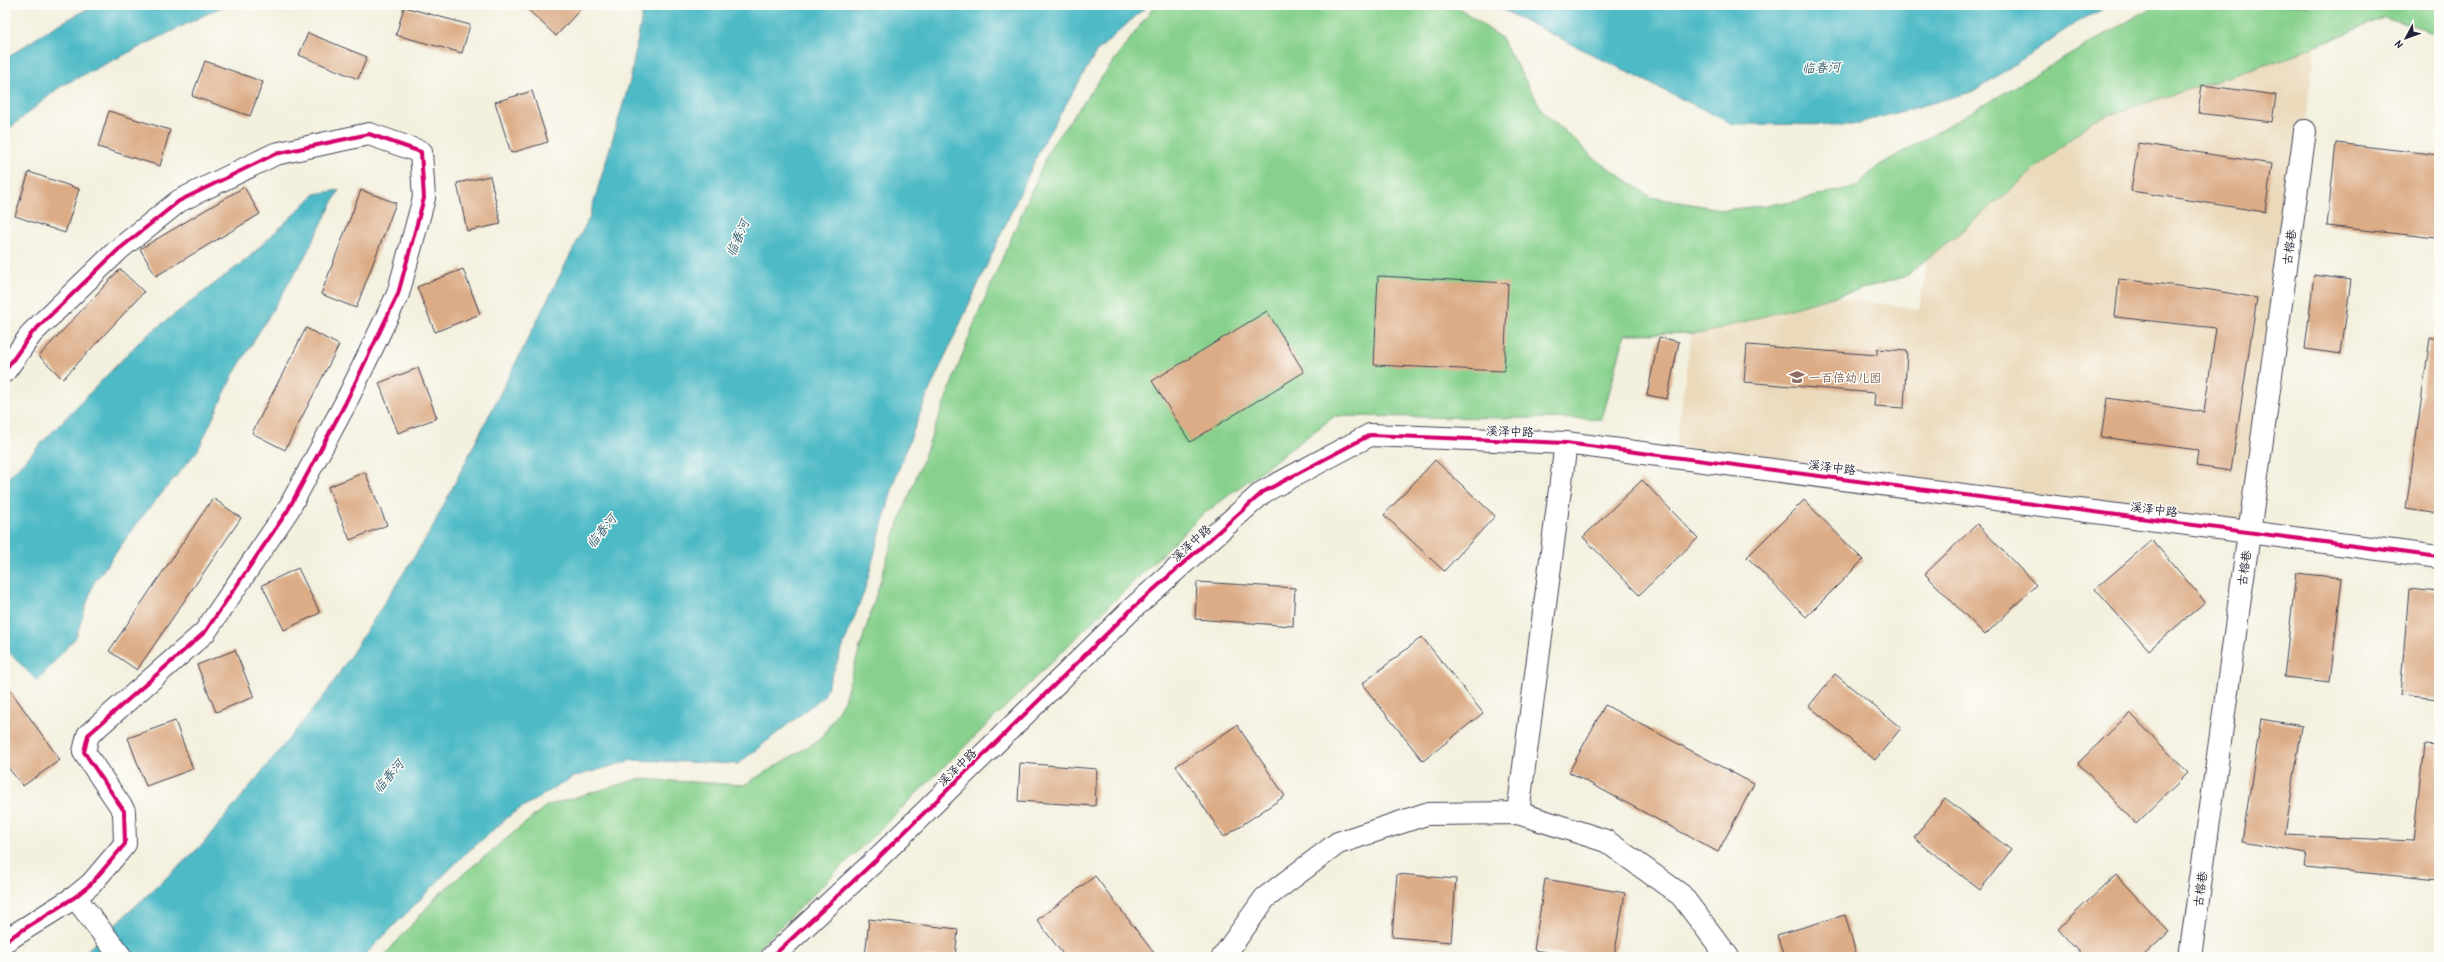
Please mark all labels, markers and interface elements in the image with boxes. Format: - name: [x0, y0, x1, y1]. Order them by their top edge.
- north arrow: [2386, 18, 2426, 58]
- text: N: [2391, 38, 2406, 51]
- water label: 临春河: [1801, 57, 1843, 77]
- water label: 临春河: [721, 215, 754, 259]
- street label: 古榕巷: [2278, 228, 2300, 266]
- school or university icon: 一百倍幼儿园: [1788, 368, 1806, 386]
- place label: 一百倍幼儿园: [1809, 369, 1881, 386]
- street label: 溪泽中路: [1486, 422, 1534, 440]
- street label: 溪泽中路: [1807, 456, 1857, 478]
- street label: 溪泽中路: [2129, 498, 2179, 520]
- water label: 临春河: [582, 509, 622, 552]
- street label: 溪泽中路: [1167, 521, 1215, 565]
- street label: 古榕巷: [2233, 549, 2255, 587]
- street label: 溪泽中路: [934, 744, 980, 790]
- water label: 临春河: [368, 754, 409, 797]
- street label: 古榕巷: [2189, 870, 2211, 908]

